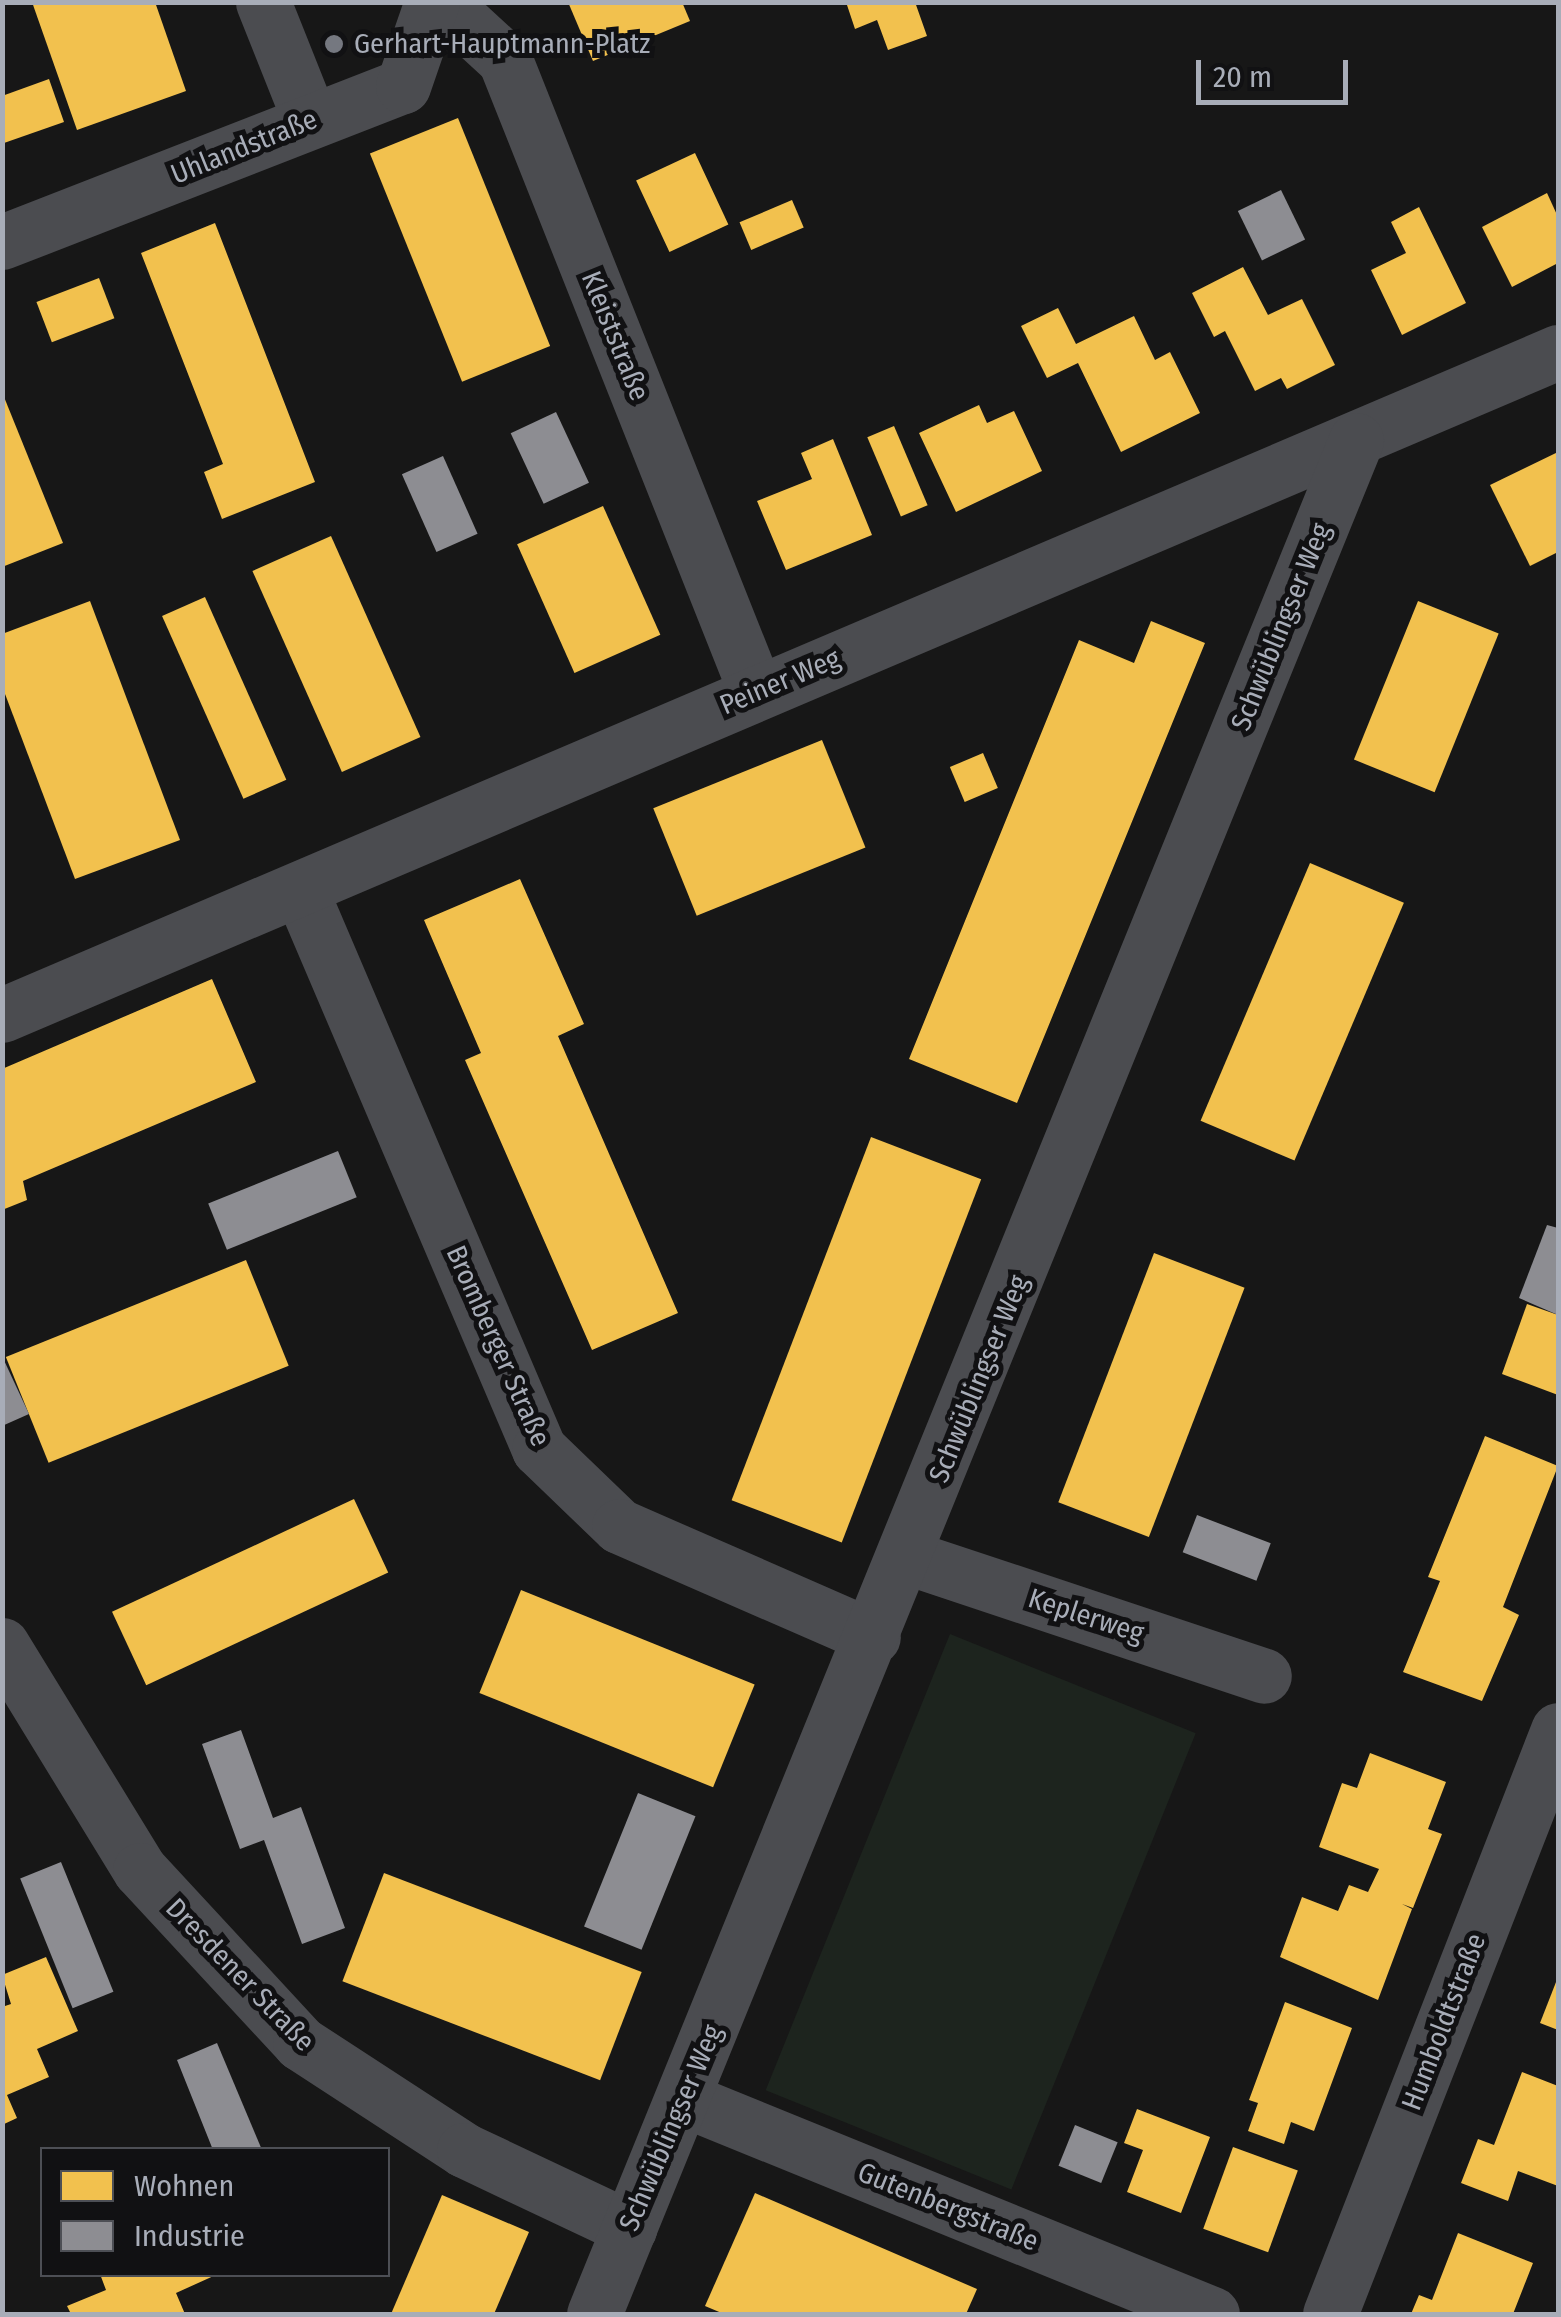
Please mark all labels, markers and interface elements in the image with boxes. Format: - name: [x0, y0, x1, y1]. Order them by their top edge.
- place label: Gerhart-Hauptmann-Platz: [354, 27, 650, 61]
- marker: Gerhart-Hauptmann-Platz: [323, 33, 345, 55]
- scale bar: [1201, 40, 1354, 102]
- text: 20 m: [1213, 59, 1272, 95]
- street label: Uhlandstraße: [166, 102, 322, 192]
- street label: Kleiststraße: [574, 266, 656, 406]
- street label: Schwüblingser Weg: [1224, 518, 1338, 736]
- street label: Peiner Weg: [715, 642, 845, 722]
- street label: Bromberger Straße: [439, 1240, 557, 1452]
- street label: Schwüblingser Weg: [922, 1270, 1036, 1488]
- street label: Keplerweg: [1024, 1582, 1148, 1650]
- street label: Dresdener Straße: [159, 1892, 321, 2058]
- street label: Humboldtstraße: [1395, 1929, 1493, 2115]
- street label: Schwüblingser Weg: [612, 2020, 730, 2236]
- legend: [40, 2147, 390, 2277]
- street label: Gutenbergstraße: [853, 2156, 1043, 2258]
- text: Wohnen: [134, 2168, 234, 2204]
- text: Industrie: [134, 2218, 245, 2254]

